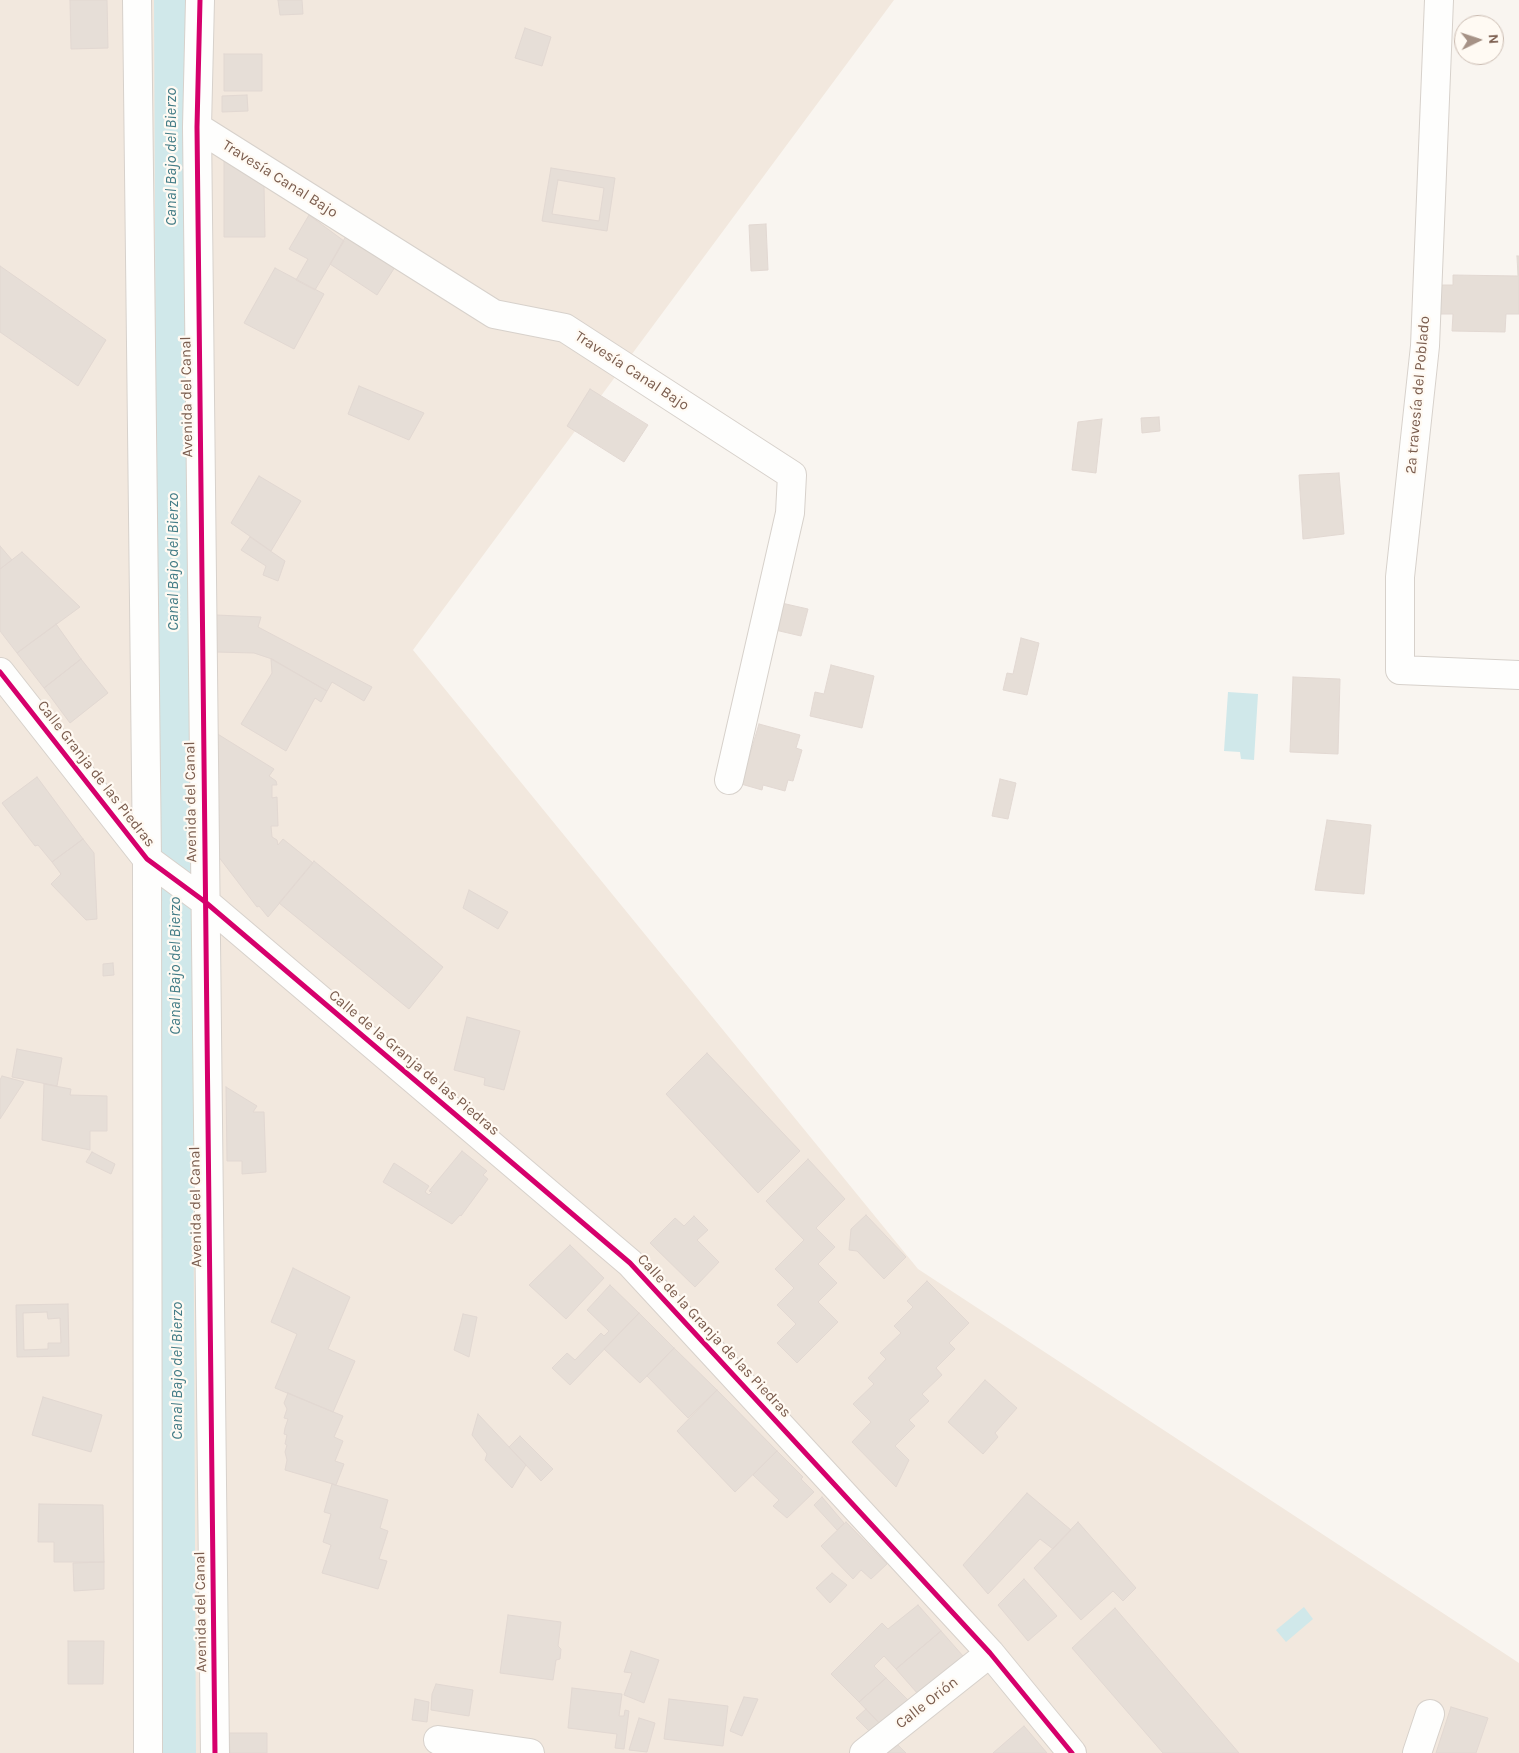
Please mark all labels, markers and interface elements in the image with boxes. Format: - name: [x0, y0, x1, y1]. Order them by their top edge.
- north arrow: [1454, 15, 1504, 65]
- text: N: [1485, 33, 1502, 45]
- water label: Canal Bajo del Bierzo: [161, 88, 181, 226]
- street label: Travesía Canal Bajo: [219, 136, 341, 222]
- street label: 2ª travesía del Poblado: [1402, 315, 1434, 475]
- street label: Travesía Canal Bajo: [572, 327, 692, 415]
- street label: Avenida del Canal: [177, 336, 197, 458]
- water label: Canal Bajo del Bierzo: [163, 493, 183, 631]
- street label: Calle Granja de las Piedras: [33, 697, 159, 851]
- street label: Avenida del Canal: [181, 741, 201, 863]
- water label: Canal Bajo del Bierzo: [165, 897, 185, 1035]
- street label: Calle de la Granja de las Piedras: [325, 986, 503, 1140]
- street label: Avenida del Canal: [186, 1146, 206, 1268]
- street label: Calle de la Granja de las Piedras: [633, 1250, 795, 1422]
- water label: Canal Bajo del Bierzo: [167, 1302, 187, 1440]
- street label: Avenida del Canal: [191, 1551, 211, 1673]
- street label: Calle Orión: [892, 1673, 962, 1733]

